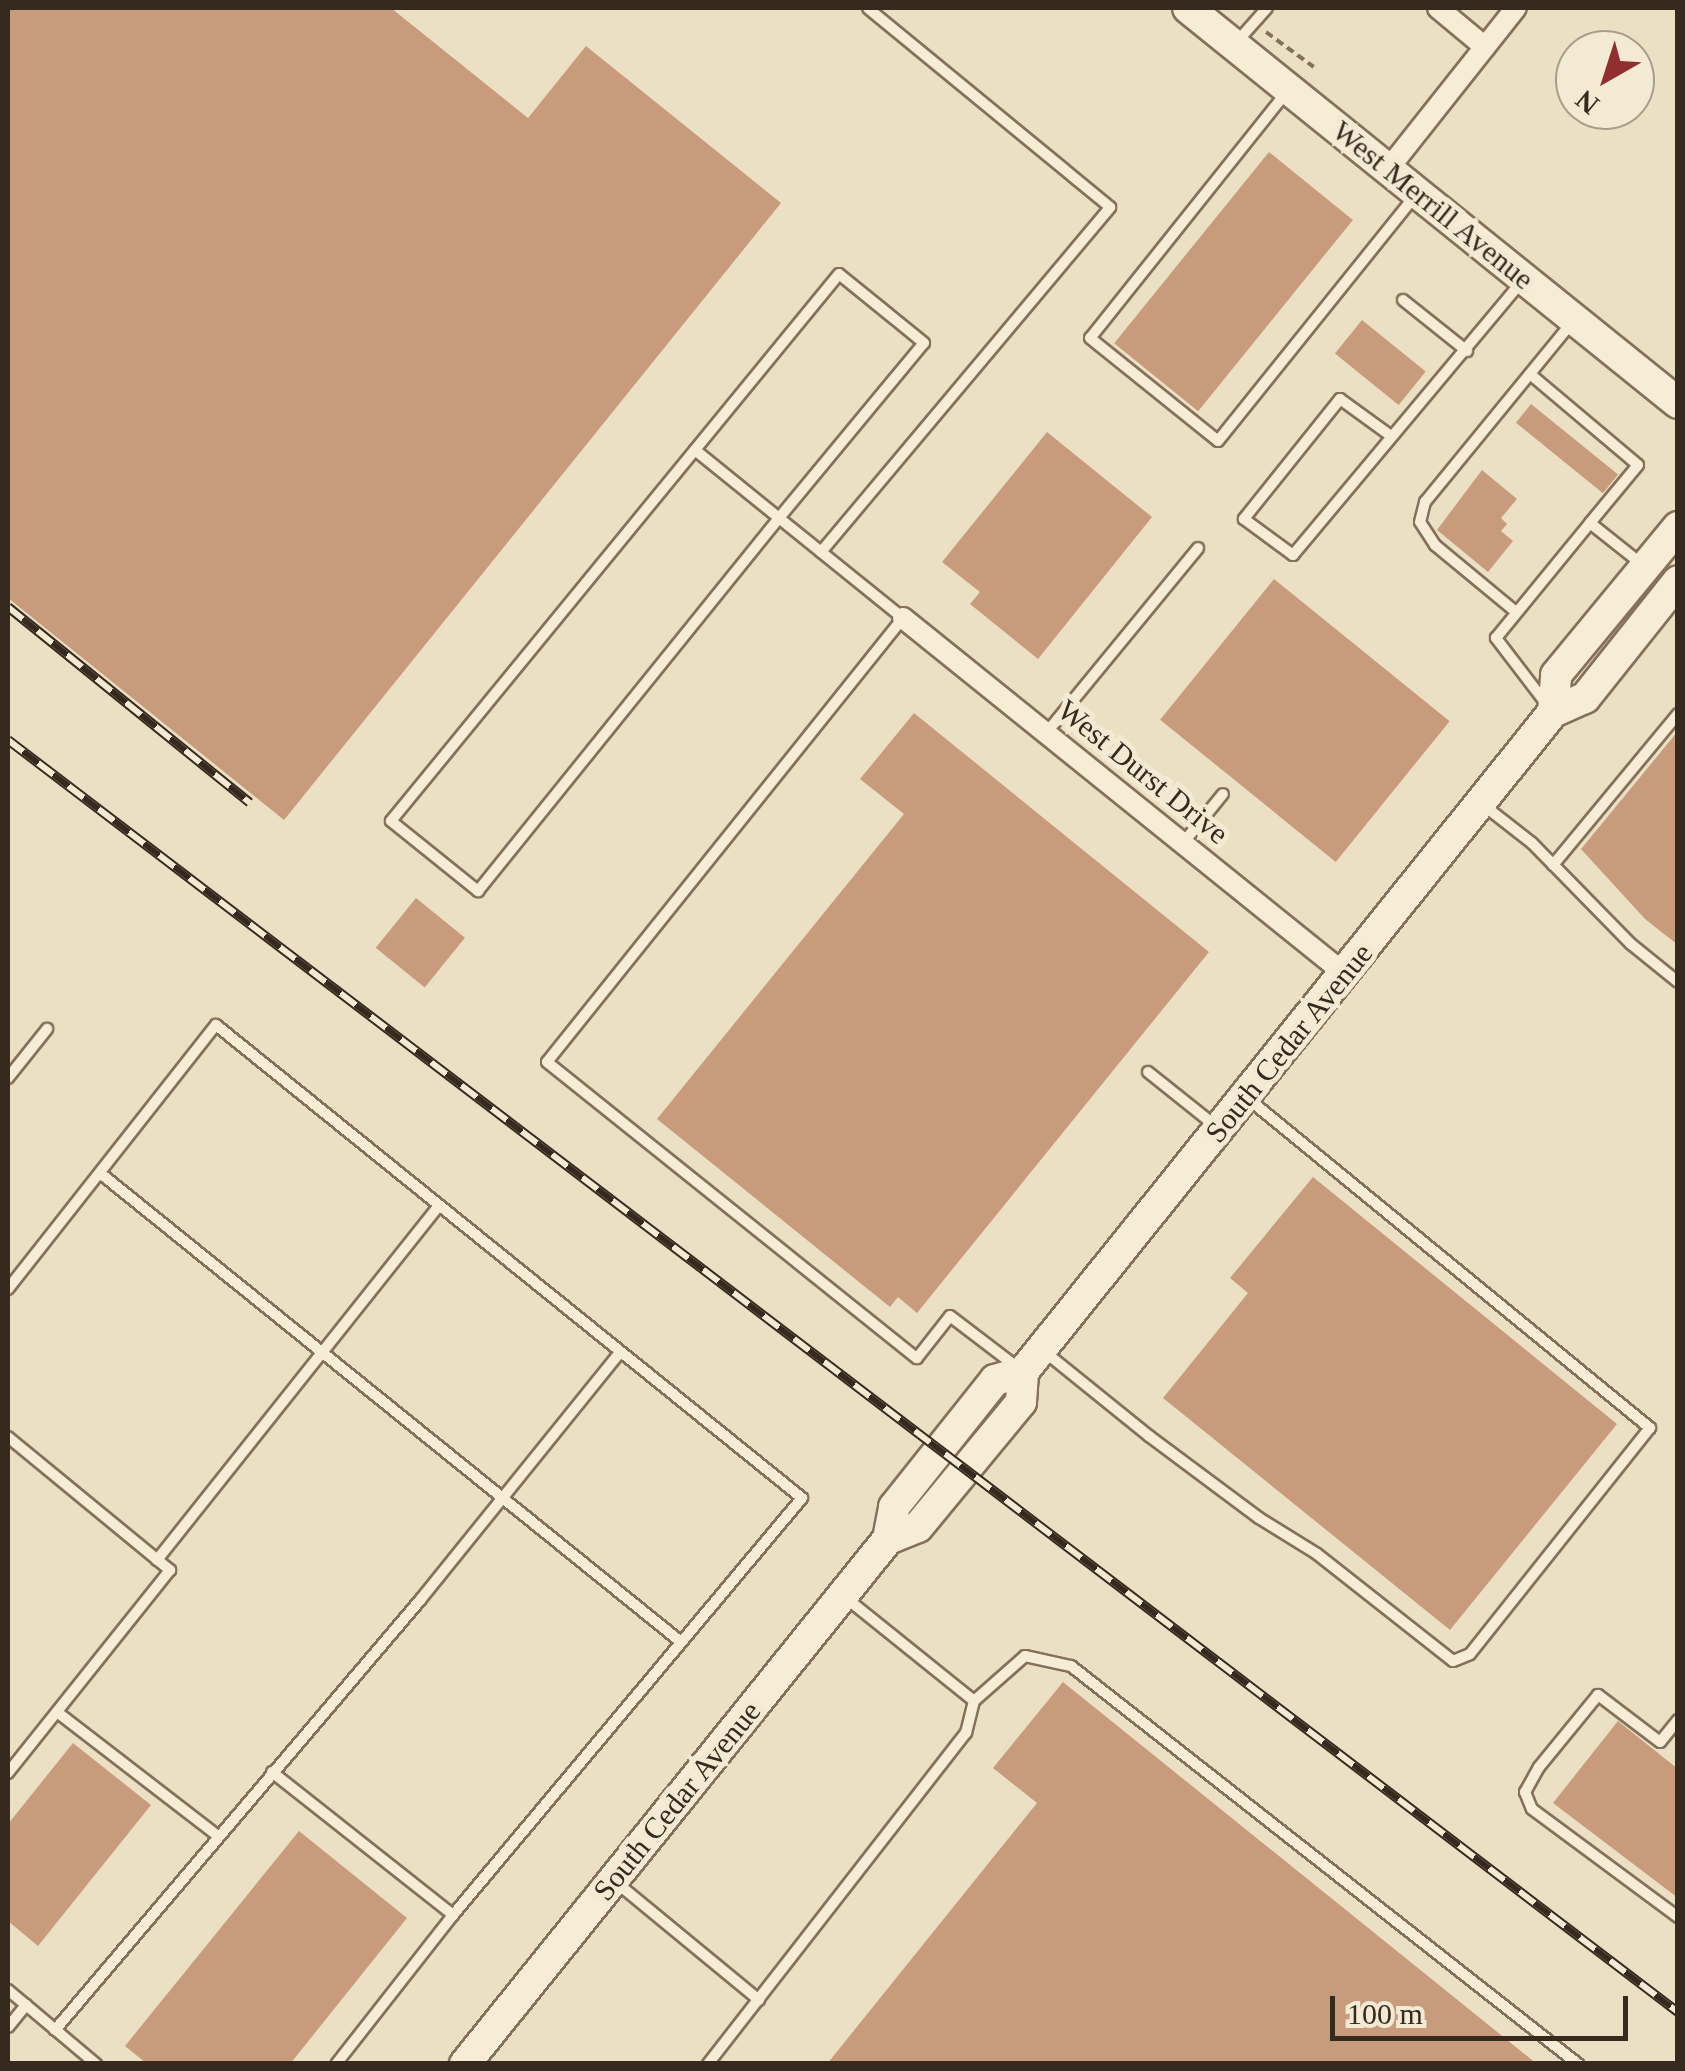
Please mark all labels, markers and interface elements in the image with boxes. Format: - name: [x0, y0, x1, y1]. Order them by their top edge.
- north arrow: [1555, 30, 1655, 130]
- text: N: [1569, 84, 1605, 121]
- street label: West Merrill Avenue: [1324, 112, 1542, 298]
- street label: West Durst Drive: [1050, 692, 1236, 852]
- street label: South Cedar Avenue: [1197, 935, 1381, 1151]
- street label: South Cedar Avenue: [585, 1693, 769, 1909]
- scale bar: [1335, 1976, 1632, 2038]
- text: 100 m: [1347, 1997, 1423, 2030]

